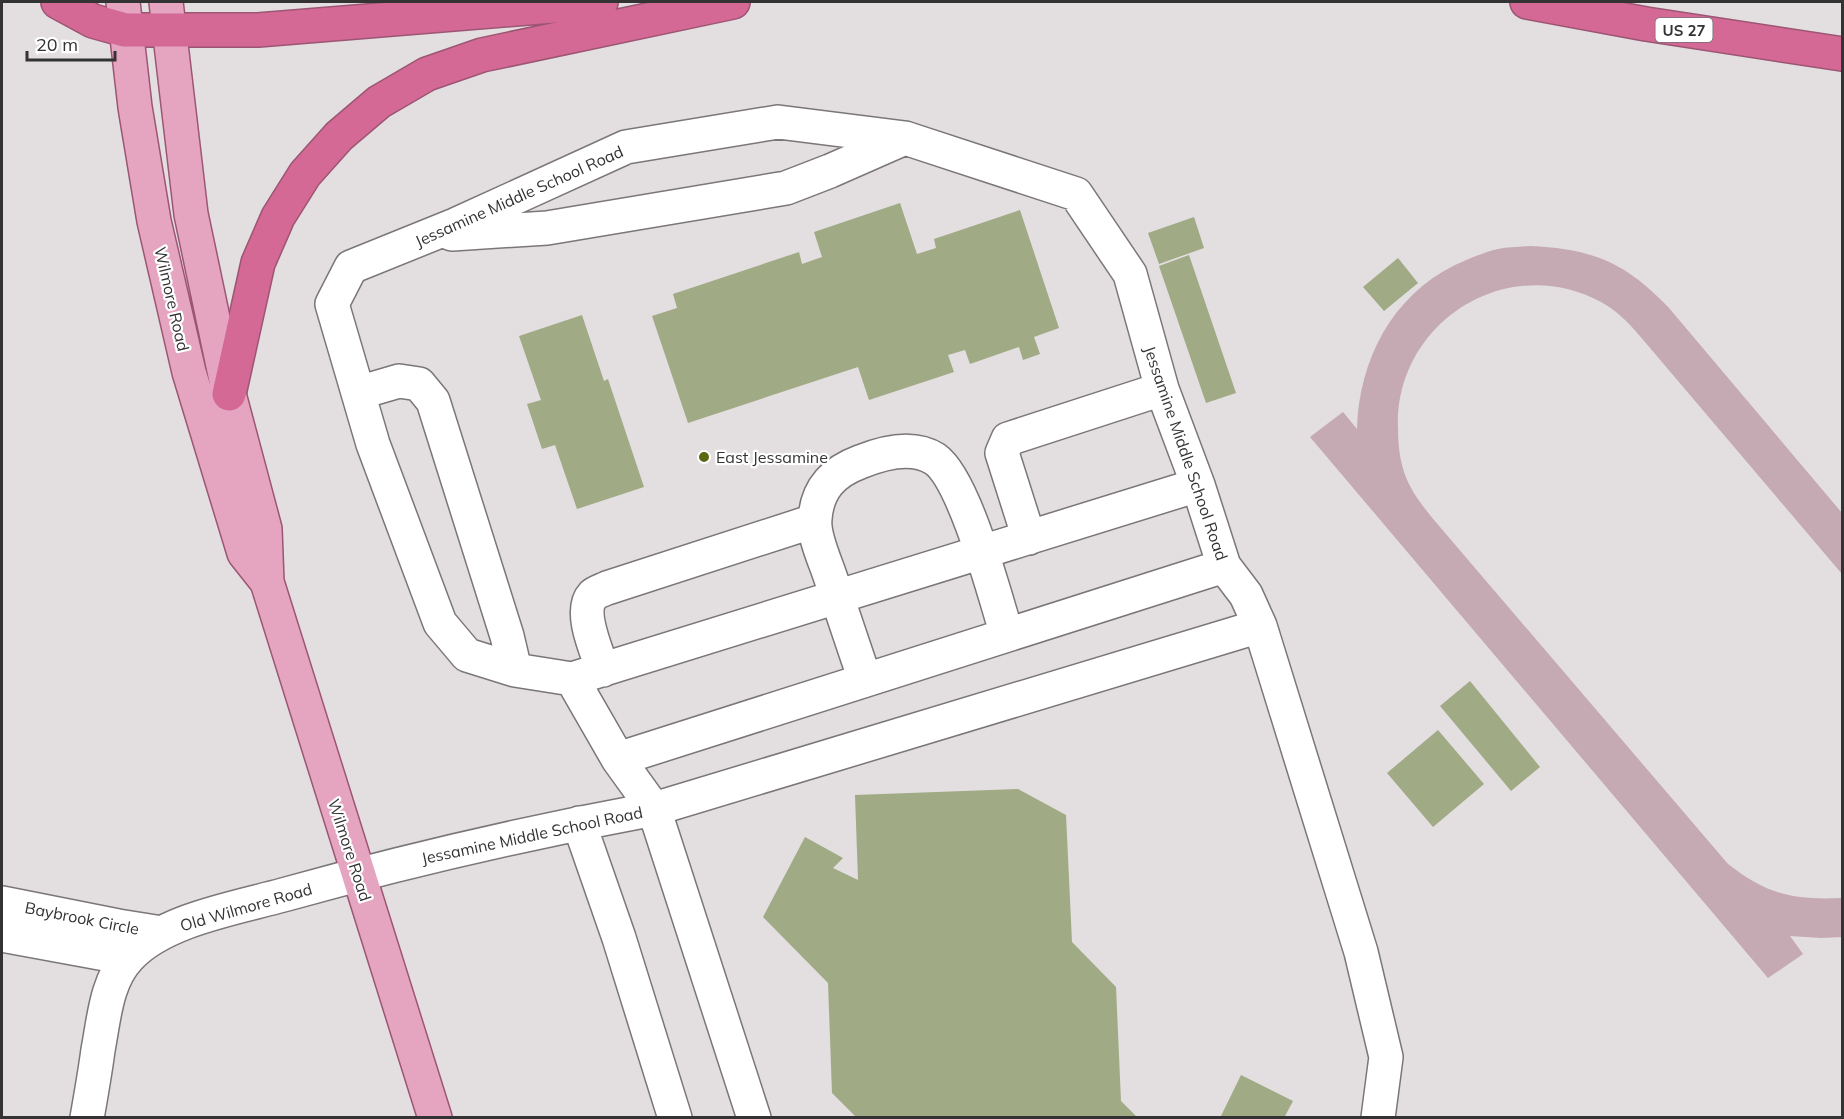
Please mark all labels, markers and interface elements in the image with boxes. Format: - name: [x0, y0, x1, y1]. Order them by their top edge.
- road number: US 27: [1656, 18, 1712, 42]
- scale bar: [27, 24, 116, 62]
- text: 20 m: [36, 33, 78, 56]
- street label: Jessamine Middle School Road: [412, 141, 626, 251]
- street label: Wilmore Road: [150, 245, 194, 353]
- street label: Jessamine Middle School Road: [1140, 343, 1232, 563]
- place label: East Jessamine: [716, 447, 828, 467]
- marker: East Jessamine: [697, 450, 711, 464]
- street label: Wilmore Road: [324, 796, 376, 904]
- street label: Jessamine Middle School Road: [420, 802, 644, 868]
- street label: Old Wilmore Road: [178, 879, 314, 935]
- street label: Baybrook Circle: [23, 897, 141, 939]

